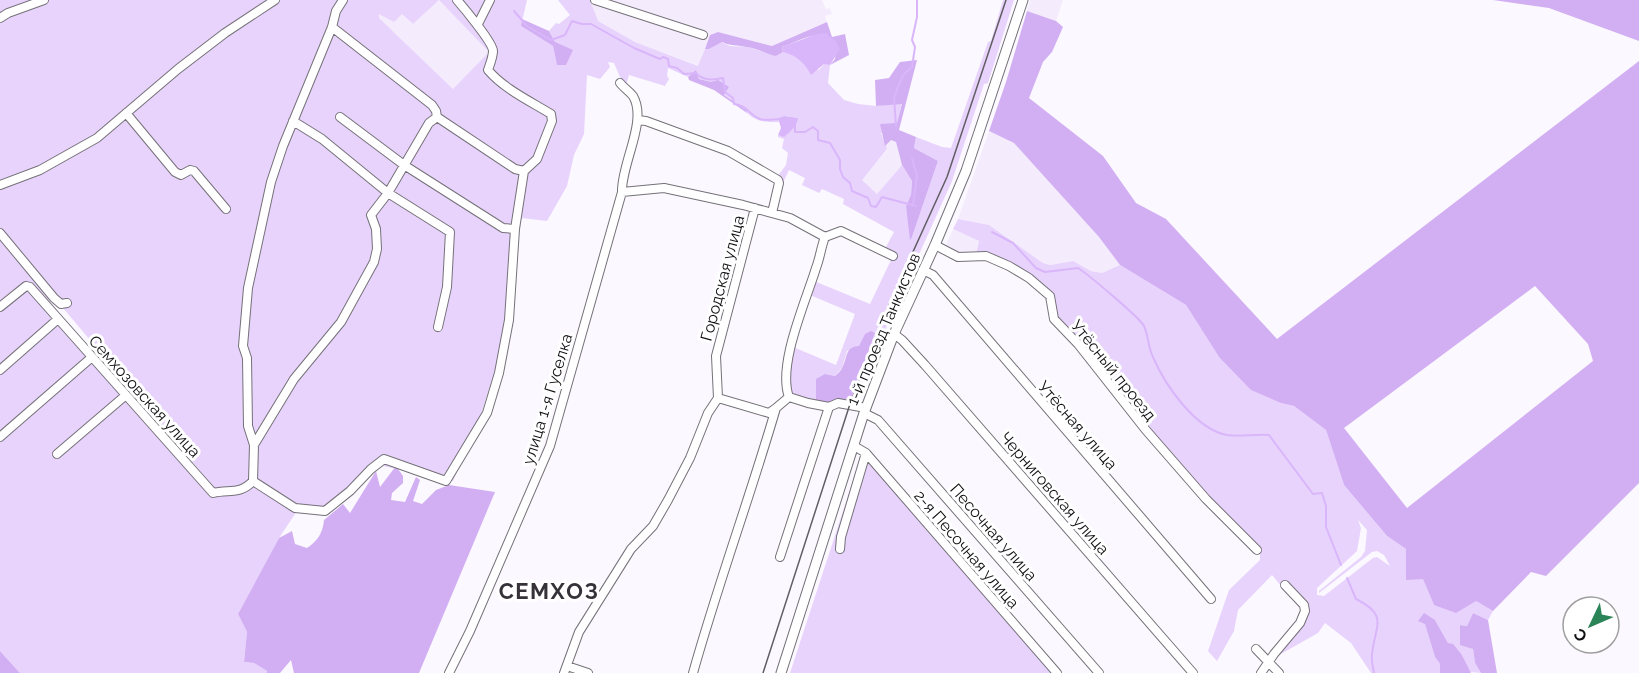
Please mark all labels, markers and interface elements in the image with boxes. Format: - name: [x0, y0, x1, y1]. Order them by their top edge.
- street label: Городская улица: [697, 213, 748, 343]
- street label: 1-й проезд Танкистов: [843, 250, 924, 408]
- street label: Утёсный проезд: [1067, 316, 1160, 424]
- street label: Семхозовская улица: [85, 331, 204, 461]
- street label: улица 1-я Гуселка: [519, 331, 576, 467]
- street label: Утёсная улица: [1034, 377, 1121, 473]
- street label: Черниговская улица: [996, 428, 1113, 558]
- street label: Песочная улица: [946, 480, 1041, 585]
- street label: 2-я Песочная улица: [910, 486, 1023, 612]
- district label: СЕМХОЗ: [499, 578, 599, 604]
- north arrow: [1561, 595, 1621, 655]
- text: С: [1570, 625, 1591, 646]

